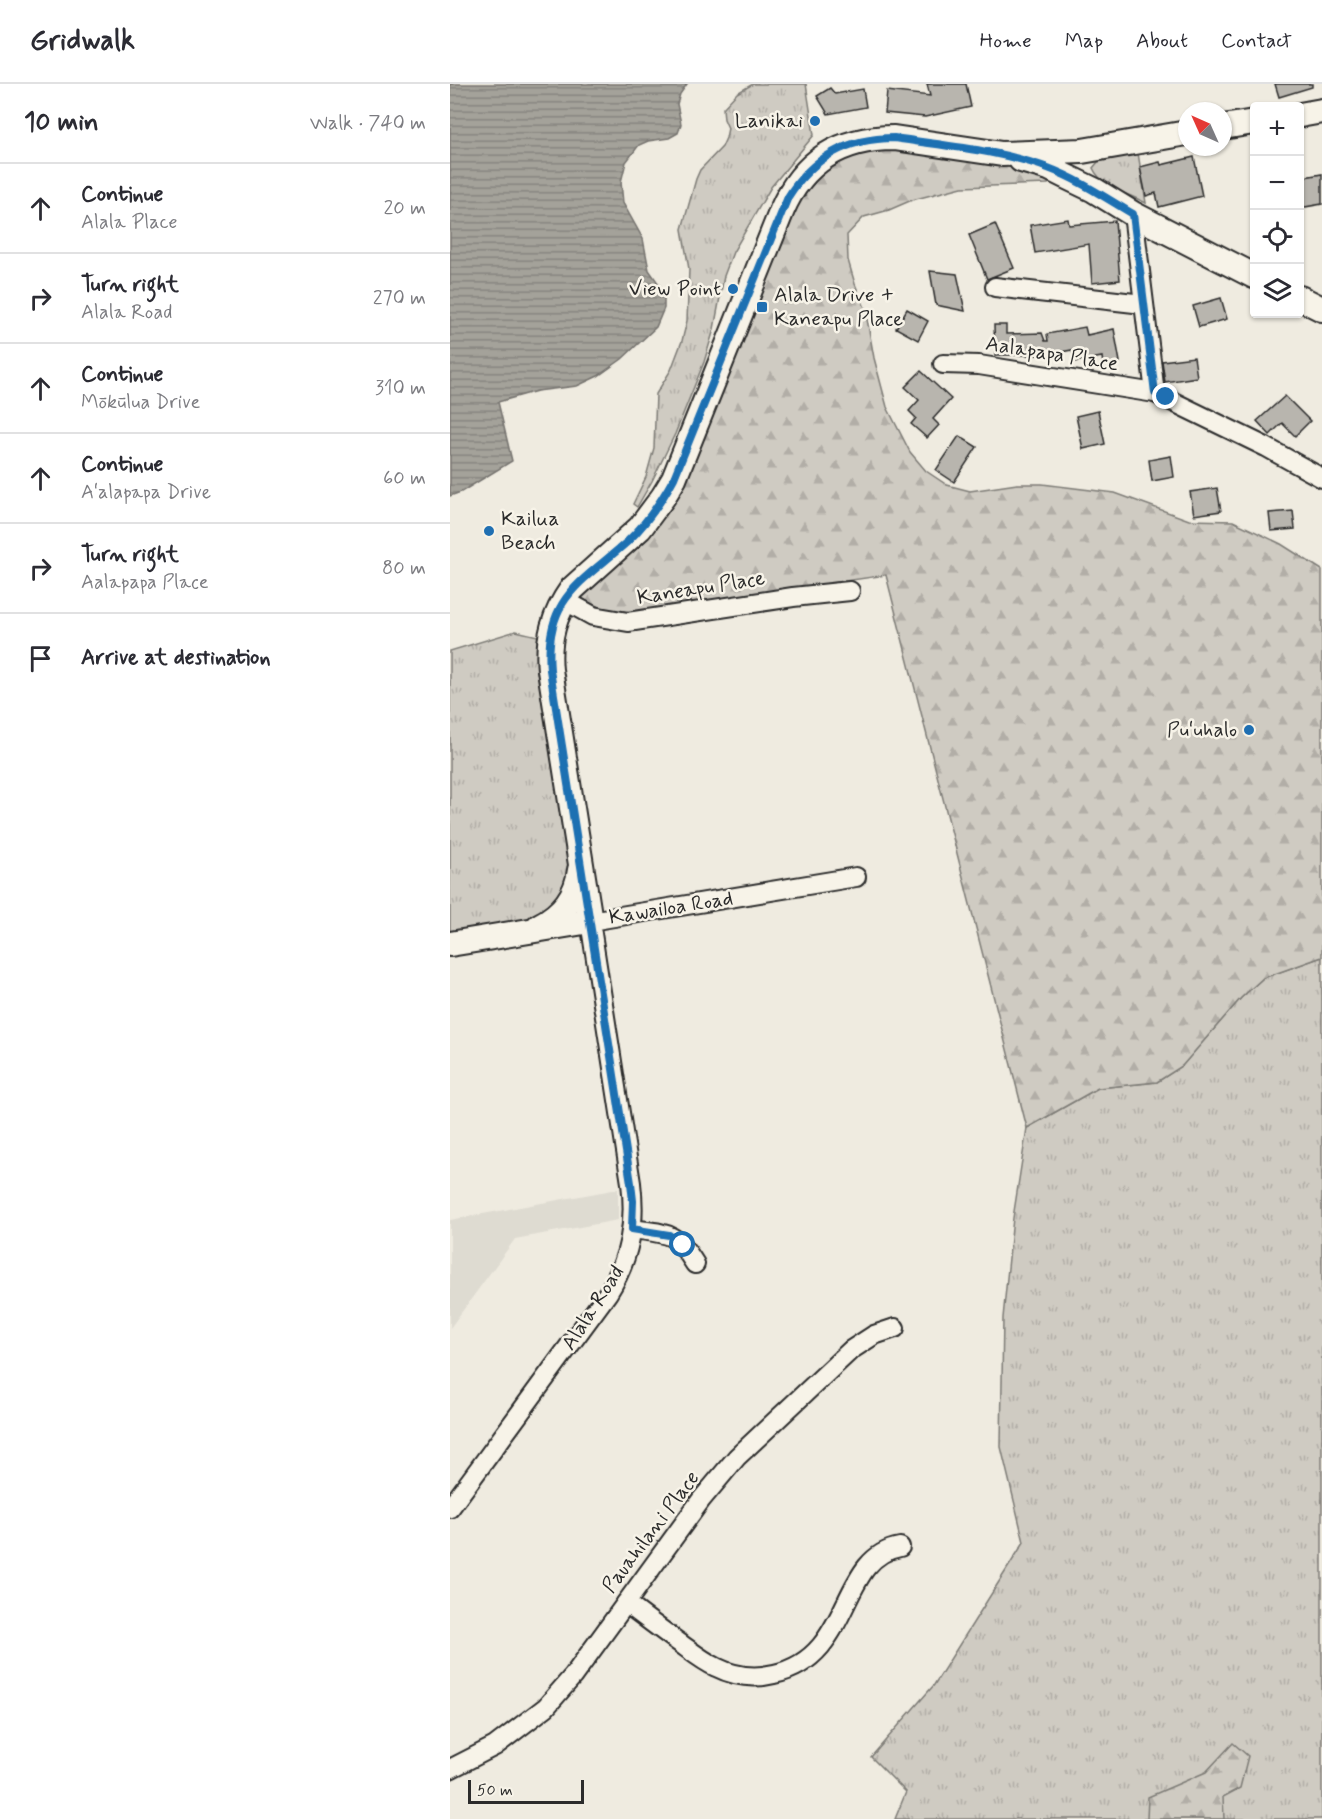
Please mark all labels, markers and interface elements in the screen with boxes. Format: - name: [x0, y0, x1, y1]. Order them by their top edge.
- text: Gridwalk: [30, 23, 135, 60]
- text: Home: [980, 27, 1032, 55]
- text: Map: [1065, 27, 1103, 55]
- text: About: [1136, 27, 1188, 55]
- text: Contact: [1221, 27, 1292, 55]
- north arrow: [1178, 102, 1232, 156]
- map controls: [1250, 102, 1304, 318]
- button: +: [1250, 102, 1304, 156]
- text: 10 min: [24, 106, 99, 140]
- place label: Lanikai: [735, 107, 803, 135]
- text: Walk · 740 m: [310, 110, 426, 137]
- marker: Lanikai: [808, 114, 822, 128]
- button: −: [1250, 156, 1304, 210]
- text: Continue: [81, 181, 163, 209]
- icon: ahead: [24, 192, 57, 225]
- text: 20 m: [383, 195, 426, 222]
- text: Alala Place: [81, 209, 178, 236]
- button: locate: [1250, 210, 1304, 264]
- button: layers: [1250, 264, 1304, 318]
- text: Turn right: [81, 271, 179, 299]
- place label: View Point: [629, 275, 721, 303]
- place label: Alala Drive + Kaneapu Place: [774, 281, 903, 333]
- icon: right: [24, 282, 57, 315]
- marker: View Point: [726, 282, 740, 296]
- text: 270 m: [373, 285, 426, 312]
- text: Alala Road: [81, 299, 172, 326]
- marker: Alala Drive + Kaneapu Place: [755, 300, 769, 314]
- street label: Aalapapa Place: [984, 330, 1120, 378]
- text: Continue: [81, 361, 163, 389]
- icon: ahead: [24, 372, 57, 405]
- text: 310 m: [375, 375, 426, 402]
- route end: [1152, 383, 1178, 409]
- text: Mōkūlua Drive: [81, 389, 200, 416]
- text: Continue: [81, 451, 163, 479]
- icon: ahead: [24, 462, 57, 495]
- text: 60 m: [383, 465, 426, 492]
- text: Aʻalapapa Drive: [81, 479, 211, 506]
- place label: Kailua Beach: [501, 505, 559, 557]
- marker: Kailua Beach: [482, 524, 496, 538]
- text: Turn right: [81, 541, 179, 569]
- icon: right: [24, 552, 57, 585]
- text: 80 m: [382, 555, 426, 582]
- street label: Kaneapu Place: [635, 564, 767, 612]
- text: Aalapapa Place: [81, 569, 209, 596]
- icon: arrive: [24, 642, 57, 675]
- text: Arrive at destination: [81, 644, 271, 672]
- place label: Puʻuhalo: [1167, 716, 1237, 744]
- marker: Puʻuhalo: [1242, 723, 1256, 737]
- street label: Kawailoa Road: [607, 884, 735, 932]
- route start: [669, 1231, 695, 1257]
- street label: Alala Road: [555, 1260, 631, 1356]
- street label: Pauahilani Place: [596, 1465, 706, 1599]
- scale bar: [468, 1777, 584, 1804]
- text: 50 m: [477, 1780, 513, 1801]

